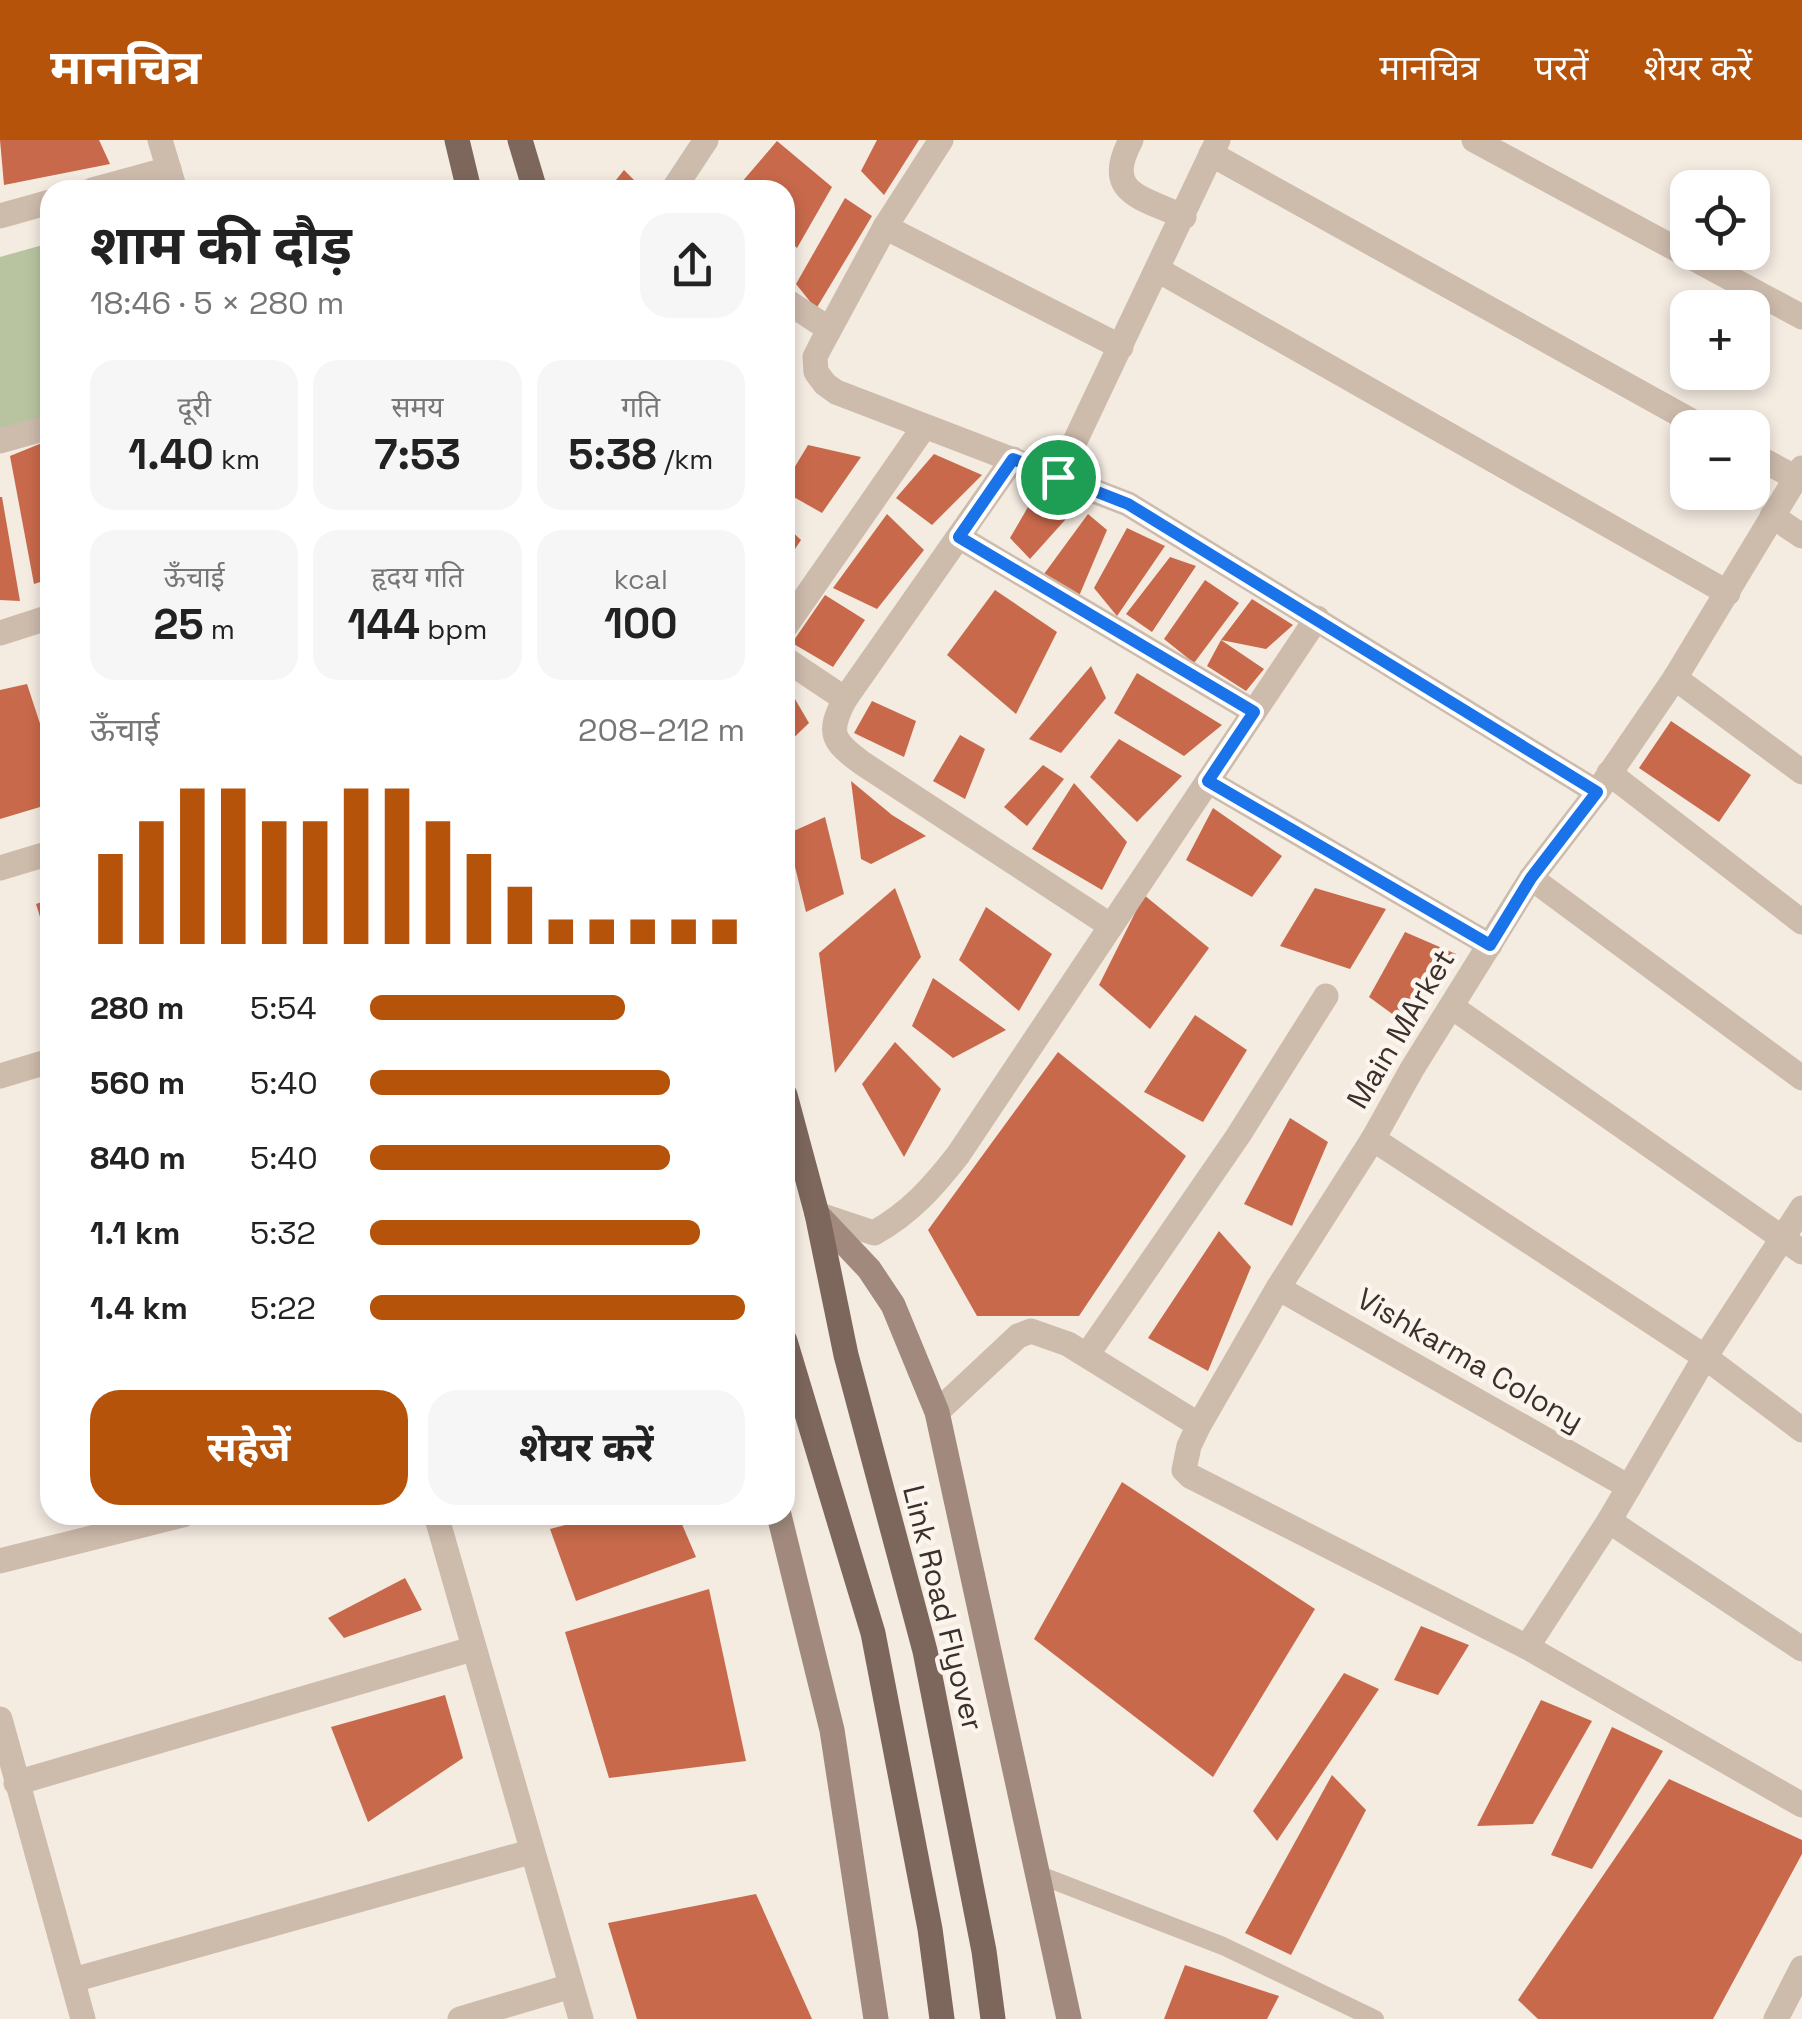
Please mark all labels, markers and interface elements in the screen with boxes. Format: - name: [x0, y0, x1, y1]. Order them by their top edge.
- text: मानचित्र: [50, 37, 201, 98]
- text: मानचित्र: [1379, 46, 1479, 90]
- text: परतें: [1534, 46, 1588, 90]
- text: शेयर करें: [1643, 46, 1752, 90]
- map controls: [1670, 170, 1770, 510]
- button: locate: [1670, 170, 1770, 270]
- text: शाम की दौड़: [90, 210, 352, 280]
- button: share: [640, 213, 745, 318]
- text: 18:46 · 5 × 280 m: [90, 283, 344, 323]
- button: +: [1670, 290, 1770, 390]
- text: दूरी: [177, 389, 211, 425]
- text: समय: [392, 389, 443, 425]
- text: गति: [621, 389, 660, 425]
- button: −: [1670, 410, 1770, 510]
- text: 1.40: [128, 428, 214, 481]
- text: 7:53: [374, 428, 461, 481]
- text: 5:38: [568, 428, 657, 481]
- pin: [1016, 435, 1101, 520]
- text: km: [214, 441, 260, 477]
- text: /km: [657, 441, 713, 477]
- icon: arrive: [1031, 450, 1086, 505]
- text: ऊँचाई: [164, 559, 225, 595]
- text: हृदय गति: [371, 559, 464, 595]
- text: kcal: [614, 561, 668, 597]
- text: 100: [604, 597, 678, 650]
- text: 25: [153, 598, 204, 651]
- text: 144: [348, 598, 420, 651]
- text: m: [204, 611, 235, 647]
- text: bpm: [420, 611, 487, 647]
- text: ऊँचाई: [90, 710, 159, 750]
- text: 208–212 m: [578, 710, 745, 750]
- street label: Main MArket: [1338, 942, 1463, 1116]
- text: 280 m: [90, 988, 184, 1028]
- text: 5:54: [250, 988, 316, 1028]
- text: 560 m: [90, 1063, 185, 1103]
- text: 5:40: [250, 1063, 318, 1103]
- text: 840 m: [90, 1138, 186, 1178]
- text: 5:40: [250, 1138, 318, 1178]
- text: 1.1 km: [90, 1213, 180, 1253]
- text: 5:32: [250, 1213, 316, 1253]
- street label: Vishkarma Colony: [1350, 1279, 1591, 1440]
- text: 1.4 km: [90, 1288, 188, 1328]
- text: 5:22: [250, 1288, 316, 1328]
- button: सहेजें: [90, 1390, 408, 1505]
- button: शेयर करें: [428, 1390, 745, 1505]
- street label: Link Road Flyover: [894, 1481, 993, 1735]

